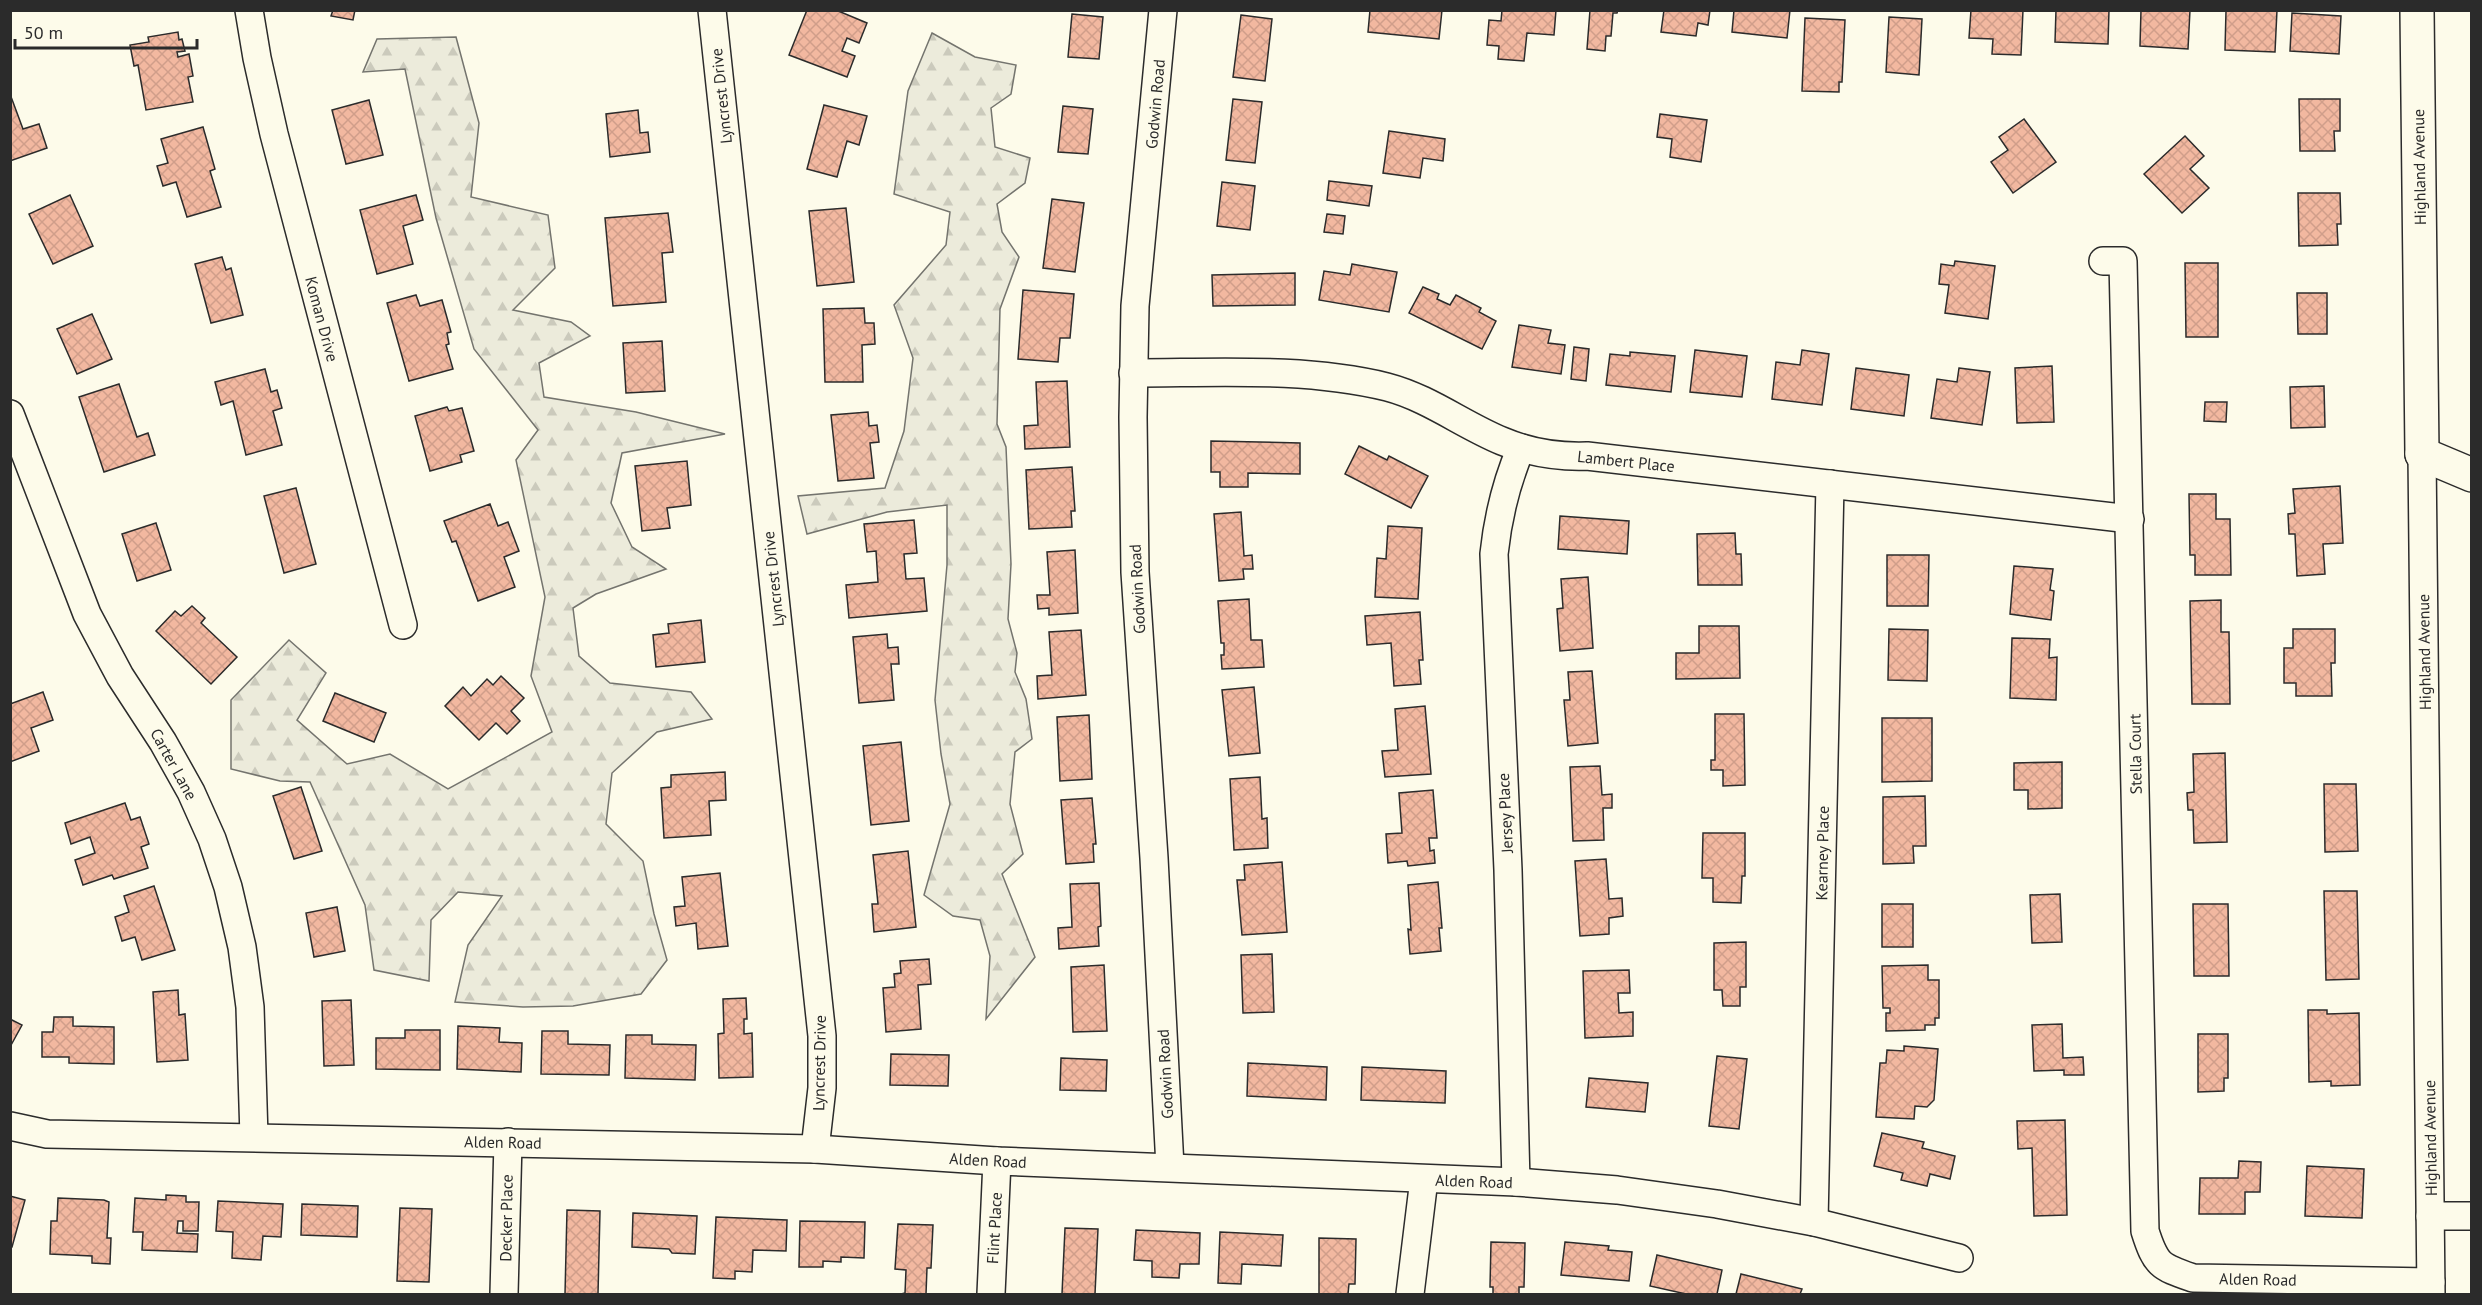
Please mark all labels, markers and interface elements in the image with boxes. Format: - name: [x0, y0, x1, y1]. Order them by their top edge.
- scale bar: [15, 12, 196, 50]
- text: 50 m: [24, 21, 63, 44]
- street label: Lyncrest Drive: [706, 47, 736, 145]
- street label: Godwin Road: [1141, 58, 1169, 150]
- street label: Highland Avenue: [2408, 109, 2430, 225]
- street label: Koman Drive: [301, 274, 343, 364]
- street label: Lambert Place: [1576, 446, 1676, 476]
- street label: Lyncrest Drive: [758, 530, 788, 628]
- street label: Godwin Road: [1125, 544, 1149, 634]
- street label: Highland Avenue: [2413, 594, 2435, 710]
- street label: Stella Court: [2124, 713, 2146, 794]
- street label: Carter Lane: [146, 725, 202, 803]
- street label: Jersey Place: [1493, 772, 1517, 855]
- street label: Kearney Place: [1811, 805, 1833, 901]
- street label: Lyncrest Drive: [808, 1015, 830, 1111]
- street label: Godwin Road: [1153, 1029, 1177, 1119]
- street label: Highland Avenue: [2419, 1080, 2441, 1196]
- street label: Alden Road: [464, 1131, 542, 1153]
- street label: Alden Road: [949, 1148, 1027, 1172]
- street label: Alden Road: [1435, 1170, 1513, 1192]
- street label: Decker Place: [495, 1174, 517, 1262]
- street label: Flint Place: [982, 1191, 1006, 1265]
- street label: Alden Road: [2219, 1268, 2297, 1290]

